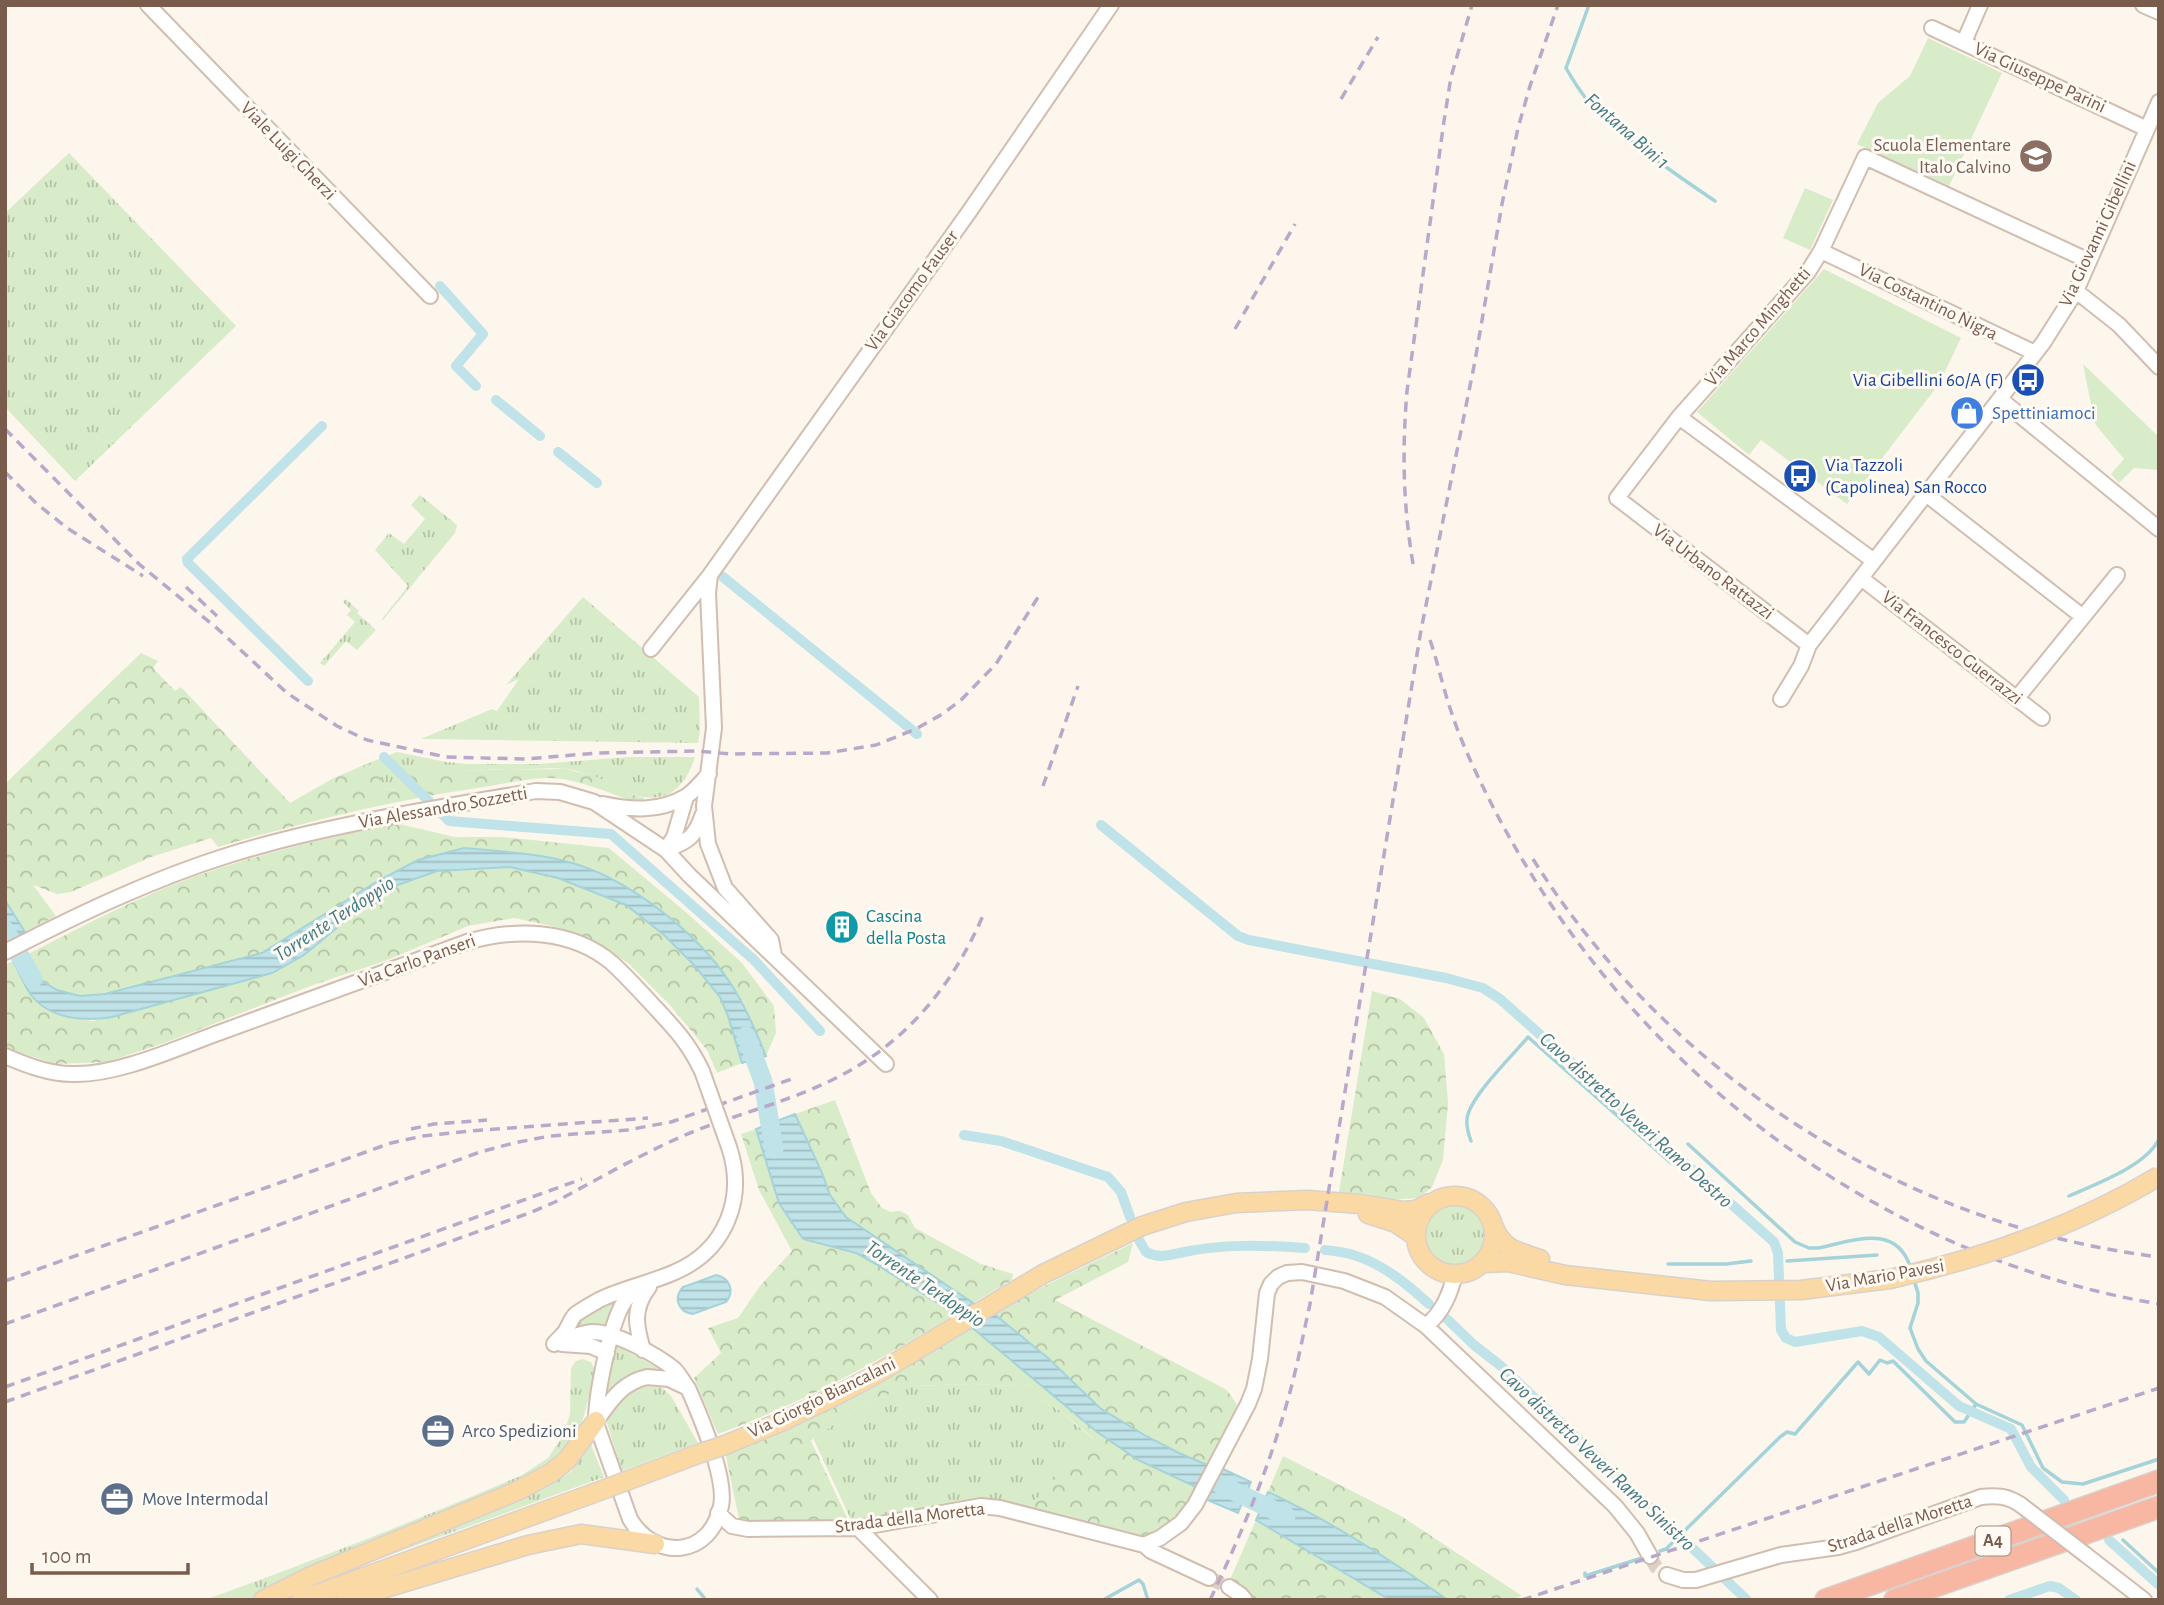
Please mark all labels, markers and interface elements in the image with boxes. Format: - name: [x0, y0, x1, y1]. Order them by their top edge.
- street label: Via Giuseppe Parini: [1971, 39, 2109, 117]
- water label: Fontana Bini 1: [1581, 89, 1673, 173]
- street label: Viale Luigi Gherzi: [237, 98, 339, 204]
- place label: Scuola Elementare Italo Calvino: [1874, 136, 2011, 177]
- school or university icon: Scuola Elementare Italo Calvino: [2017, 137, 2055, 175]
- street label: Via Giovanni Gibellini: [2056, 158, 2140, 310]
- street label: Via Giacomo Fauser: [862, 227, 962, 355]
- street label: Via Costantino Nigra: [1856, 260, 2001, 344]
- street label: Via Marco Minghetti: [1701, 264, 1815, 390]
- bus stop icon: Via Gibellini 60/A (F): [2009, 361, 2047, 399]
- place label: Via Gibellini 60/A (F): [1853, 371, 2004, 390]
- shop icon: Spettiniamoci: [1948, 394, 1986, 432]
- place label: Spettiniamoci: [1992, 404, 2096, 423]
- place label: Via Tazzoli (Capolinea) San Rocco: [1825, 456, 1987, 497]
- bus stop icon: Via Tazzoli (Capolinea) San Rocco: [1781, 457, 1819, 495]
- street label: Via Urbano Rattazzi: [1649, 521, 1777, 623]
- street label: Via Francesco Guerrazzi: [1878, 587, 2026, 709]
- street label: Via Alessandro Sozzetti: [357, 784, 529, 832]
- water label: Torrente Terdoppio: [270, 872, 398, 966]
- place label: Cascina della Posta: [866, 907, 946, 948]
- building icon: Cascina della Posta: [823, 908, 861, 946]
- street label: Via Carlo Panseri: [356, 931, 478, 991]
- water label: Cavo distretto Veveri Ramo Destro: [1536, 1028, 1736, 1212]
- water label: Torrente Terdoppio: [861, 1236, 988, 1332]
- street label: Via Mario Pavesi: [1824, 1256, 1946, 1296]
- street label: Via Giorgio Biancalani: [745, 1354, 899, 1442]
- water label: Cavo distretto Veveri Ramo Sinistro: [1495, 1363, 1699, 1555]
- office icon: Arco Spedizioni: [419, 1412, 457, 1450]
- place label: Arco Spedizioni: [462, 1422, 577, 1441]
- office icon: Move Intermodal: [98, 1480, 136, 1518]
- place label: Move Intermodal: [142, 1490, 269, 1509]
- street label: Strada della Moretta: [1825, 1492, 1975, 1556]
- street label: Strada della Moretta: [834, 1499, 986, 1537]
- road number: A4: [1976, 1526, 2010, 1556]
- scale bar: [32, 1532, 187, 1576]
- text: 100 m: [42, 1546, 92, 1567]

